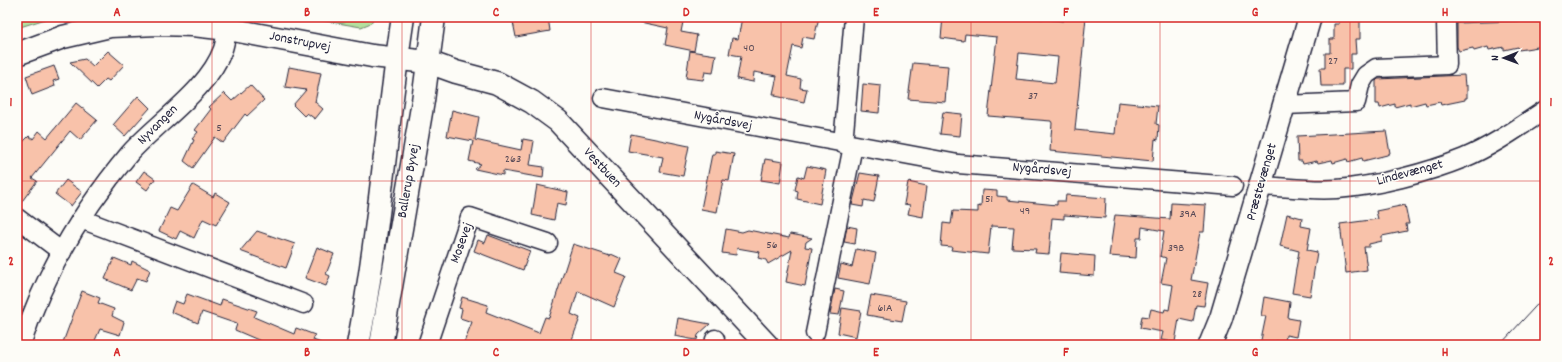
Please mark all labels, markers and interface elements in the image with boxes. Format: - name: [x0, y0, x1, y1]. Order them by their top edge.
- text: A: [113, 4, 121, 23]
- text: B: [304, 4, 310, 23]
- text: C: [493, 4, 500, 23]
- text: D: [683, 4, 690, 23]
- text: E: [873, 4, 880, 23]
- text: F: [1063, 4, 1069, 23]
- text: G: [1252, 4, 1259, 23]
- text: H: [1442, 4, 1449, 23]
- street label: Jonstrupvej: [268, 26, 332, 58]
- north arrow: [1484, 38, 1524, 78]
- house number: 40: [743, 40, 755, 57]
- house number: 27: [1328, 53, 1338, 70]
- text: N: [1488, 55, 1504, 61]
- house number: 37: [1028, 88, 1038, 105]
- text: 1: [10, 94, 13, 113]
- text: 1: [1550, 94, 1553, 113]
- street label: Nyvangen: [133, 100, 183, 150]
- street label: Nygårdsvej: [692, 106, 754, 136]
- house number: 5: [216, 120, 222, 137]
- street label: Præstevænget: [1241, 141, 1283, 223]
- street label: Ballerup Byvej: [393, 142, 425, 220]
- street label: Vestbuen: [578, 143, 626, 193]
- house number: 263: [505, 151, 521, 168]
- street label: Lindevænget: [1375, 155, 1445, 191]
- street label: Nygårdsvej: [1012, 157, 1072, 183]
- house number: 51: [985, 191, 993, 208]
- house number: 49: [1020, 203, 1030, 220]
- house number: 39A: [1179, 206, 1197, 223]
- street label: Mosevej: [445, 220, 479, 266]
- house number: 56: [766, 237, 778, 254]
- house number: 39B: [1168, 240, 1185, 257]
- text: 2: [8, 253, 14, 272]
- text: 2: [1548, 253, 1554, 272]
- house number: 28: [1192, 286, 1202, 303]
- house number: 61A: [877, 300, 893, 317]
- text: A: [113, 344, 121, 362]
- text: B: [304, 344, 310, 362]
- text: C: [493, 344, 500, 362]
- text: D: [683, 344, 690, 362]
- text: E: [873, 344, 880, 362]
- text: F: [1063, 344, 1069, 362]
- text: G: [1252, 344, 1259, 362]
- text: H: [1442, 344, 1449, 362]

